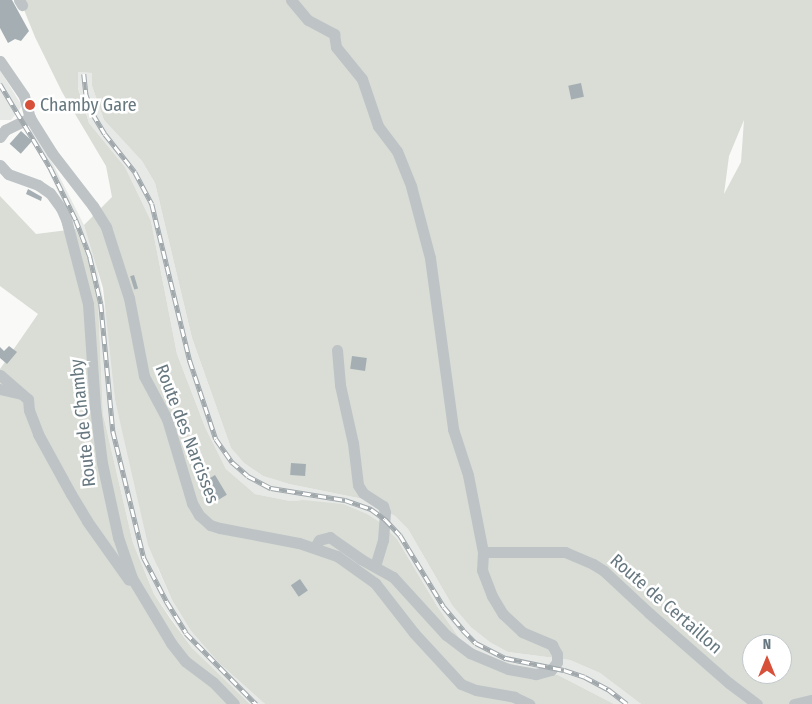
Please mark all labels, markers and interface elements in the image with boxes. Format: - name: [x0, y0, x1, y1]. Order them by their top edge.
- place label: Chamby Gare: [40, 94, 137, 116]
- marker: Chamby Gare: [24, 99, 36, 111]
- street label: Route de Chamby: [66, 358, 100, 488]
- street label: Route des Narcisses: [151, 361, 223, 507]
- street label: Route de Certaillon: [606, 549, 726, 659]
- north arrow: [742, 634, 792, 684]
- text: N: [763, 636, 771, 653]

